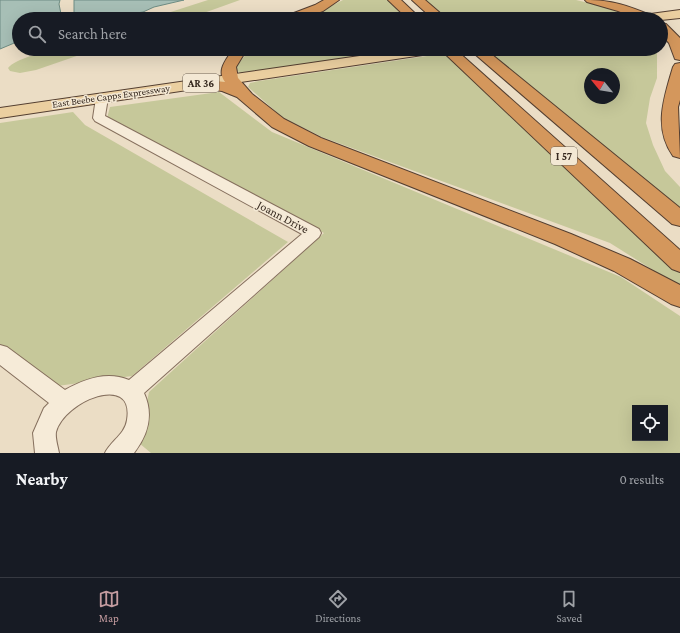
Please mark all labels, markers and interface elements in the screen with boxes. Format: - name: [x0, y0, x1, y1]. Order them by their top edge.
- search box: [12, 12, 668, 56]
- icon: search: [26, 23, 48, 45]
- text: Search here: [58, 26, 127, 42]
- north arrow: [584, 68, 620, 104]
- road number: AR 36: [183, 74, 219, 92]
- street label: East Beebe Capps Expressway: [51, 82, 171, 110]
- road number: I 57: [551, 147, 577, 165]
- street label: Joann Drive: [254, 197, 311, 236]
- map controls: [632, 405, 668, 441]
- button: locate: [632, 405, 668, 441]
- text: Nearby: [16, 470, 68, 489]
- text: 0 results: [619, 472, 664, 487]
- tab: Map: [98, 588, 120, 624]
- tab: Directions: [315, 588, 361, 624]
- tab: Saved: [556, 588, 582, 624]

